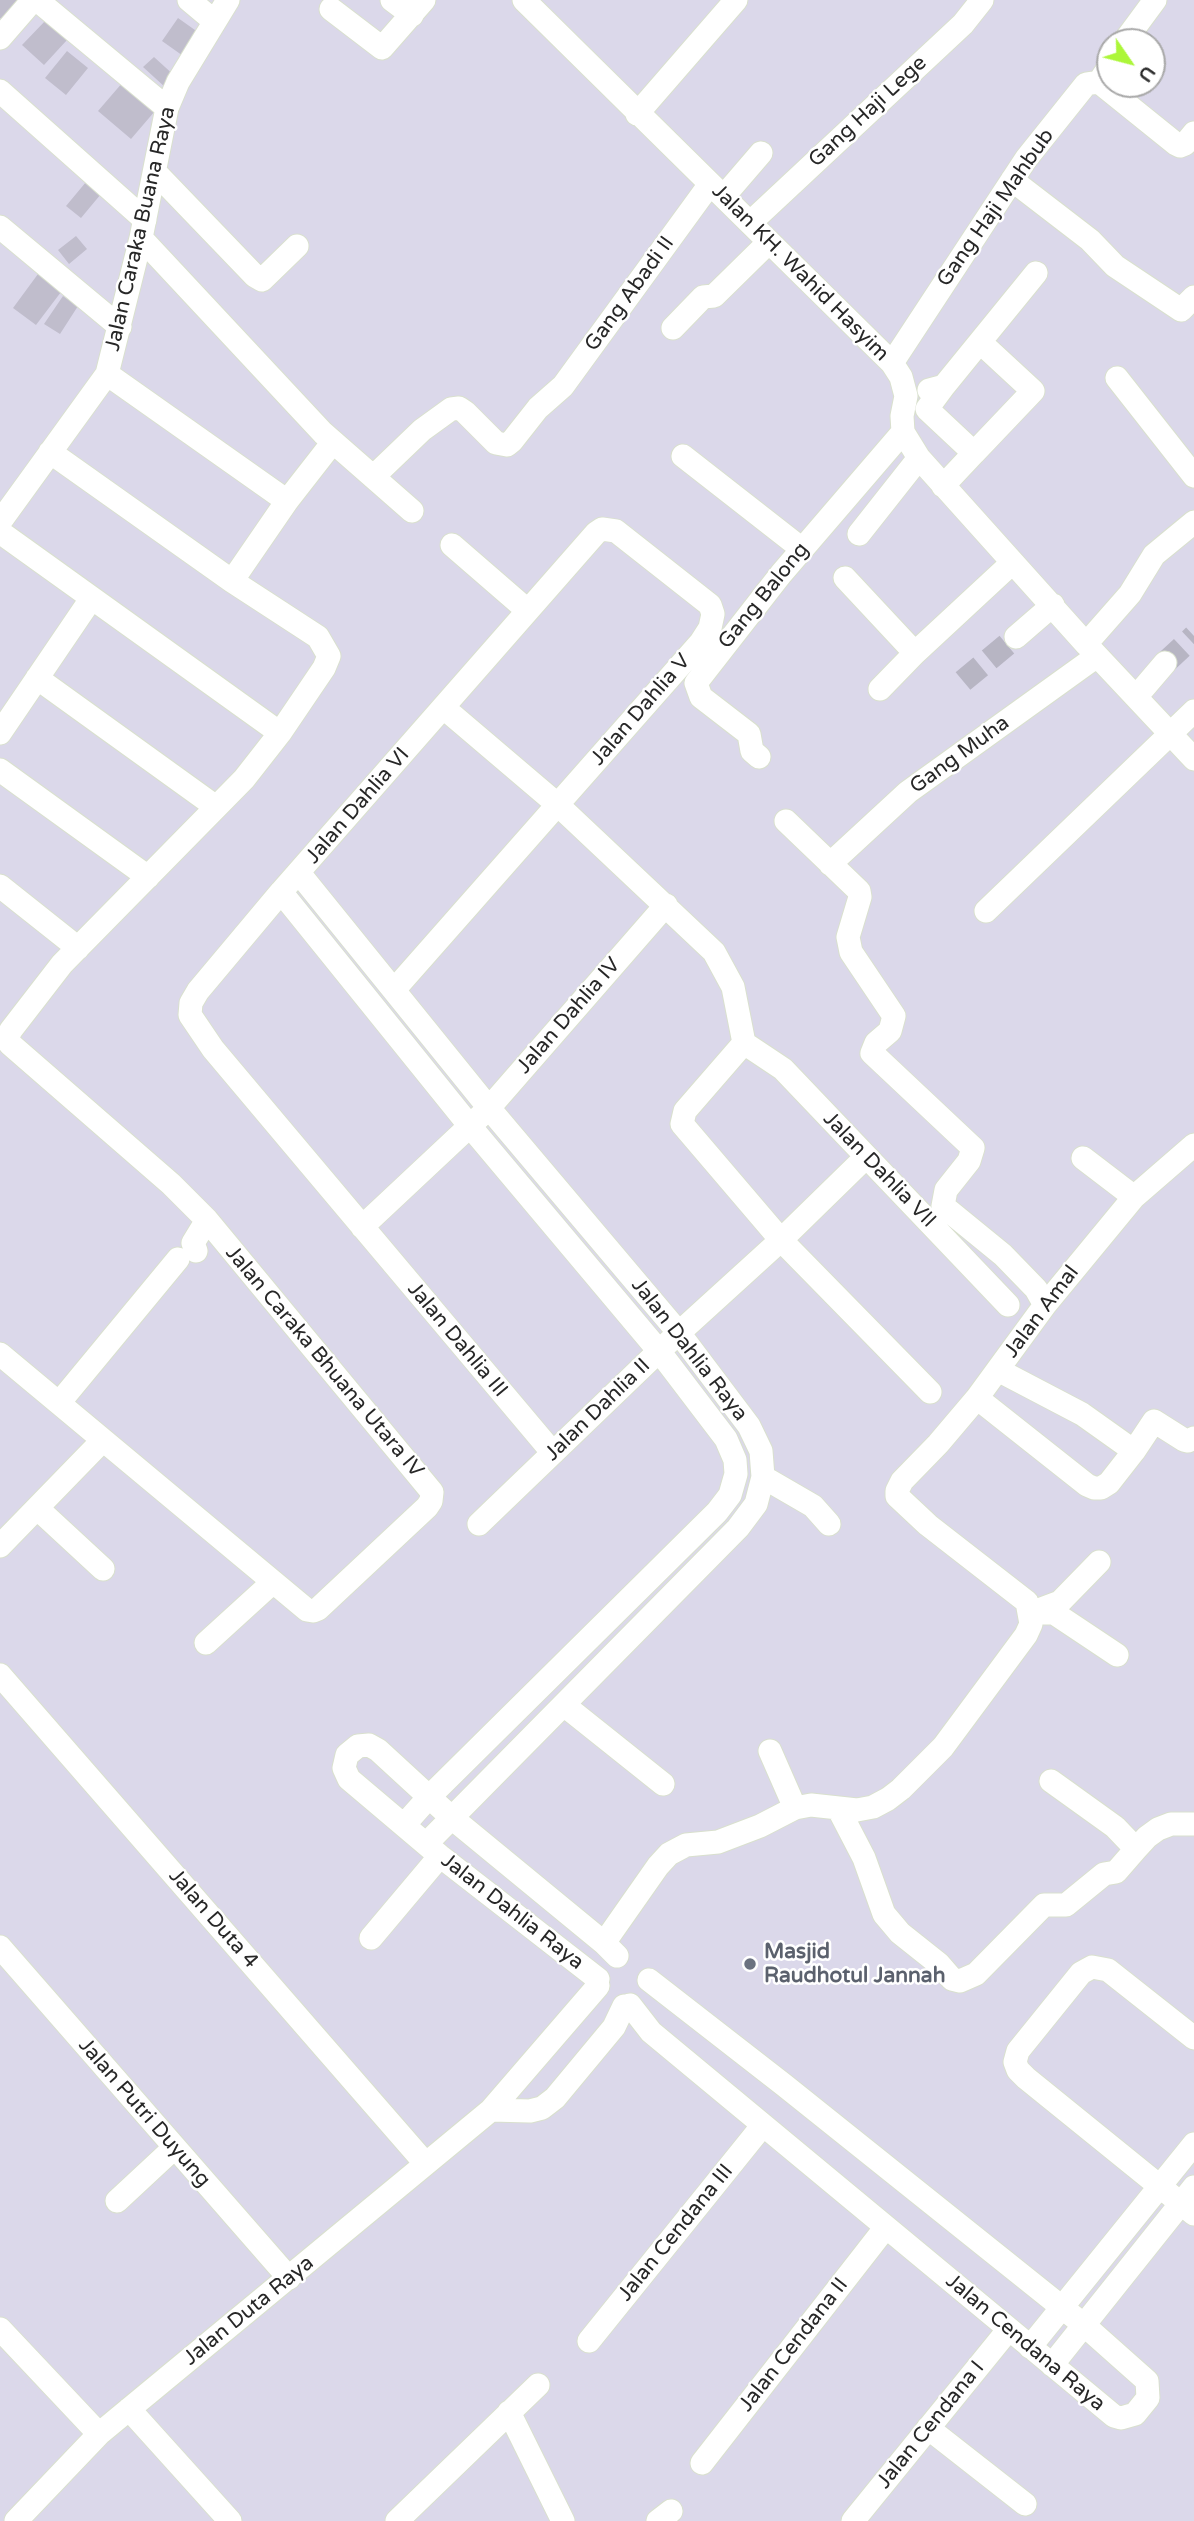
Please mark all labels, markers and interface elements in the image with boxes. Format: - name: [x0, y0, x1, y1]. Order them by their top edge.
- north arrow: [1096, 28, 1166, 98]
- street label: Gang Haji Lege: [804, 51, 932, 173]
- text: U: [1133, 62, 1160, 86]
- street label: Jalan Caraka Buana Raya: [101, 104, 181, 354]
- street label: Gang Haji Mahbub: [932, 124, 1060, 292]
- street label: Jalan KH. Wahid Hasyim: [706, 179, 894, 367]
- street label: Gang Abadi II: [580, 232, 680, 356]
- street label: Gang Balong: [713, 538, 815, 654]
- street label: Jalan Dahlia V: [586, 649, 696, 771]
- street label: Gang Muha: [905, 711, 1015, 799]
- street label: Jalan Dahlia VI: [301, 743, 415, 869]
- street label: Jalan Dahlia IV: [512, 953, 626, 1079]
- street label: Jalan Dahlia VII: [817, 1107, 941, 1233]
- street label: Jalan Caraka Bhuana Utara IV: [220, 1241, 428, 1483]
- street label: Jalan Amal: [999, 1261, 1085, 1363]
- street label: Jalan Dahlia Raya: [625, 1274, 753, 1426]
- street label: Jalan Dahlia III: [401, 1277, 513, 1403]
- street label: Jalan Dahlia II: [540, 1353, 656, 1467]
- street label: Jalan Dahlia Raya: [436, 1848, 588, 1976]
- street label: Jalan Duta 4: [163, 1864, 263, 1974]
- place label: Masjid Raudhotul Jannah: [764, 1939, 945, 1989]
- marker: Masjid Raudhotul Jannah: [742, 1956, 758, 1972]
- street label: Jalan Putri Duyung: [73, 2033, 215, 2193]
- street label: Jalan Cendana III: [613, 2159, 739, 2307]
- street label: Jalan Duta Raya: [179, 2251, 319, 2371]
- street label: Jalan Cendana Raya: [940, 2269, 1110, 2417]
- street label: Jalan Cendana II: [734, 2273, 854, 2417]
- street label: Jalan Cendana I: [872, 2356, 990, 2494]

